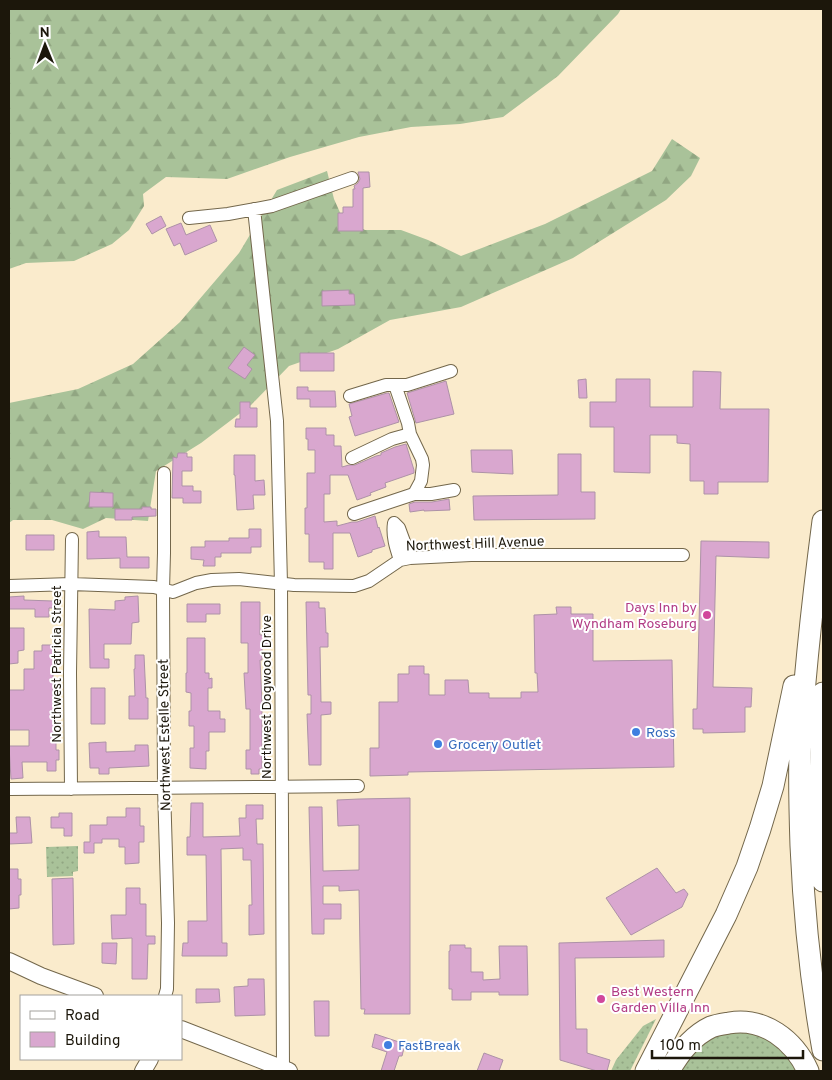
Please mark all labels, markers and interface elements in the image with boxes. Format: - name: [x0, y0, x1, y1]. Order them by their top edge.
- north arrow: [20, 20, 70, 70]
- text: N: [40, 25, 50, 42]
- street label: Northwest Hill Avenue: [406, 534, 545, 555]
- street label: Northwest Patricia Street: [49, 585, 66, 743]
- place label: Days Inn by Wyndham Roseburg: [572, 600, 697, 633]
- marker: Days Inn by Wyndham Roseburg: [701, 609, 713, 621]
- street label: Northwest Dogwood Drive: [259, 615, 276, 779]
- street label: Northwest Estelle Street: [156, 659, 175, 811]
- place label: Ross: [646, 725, 676, 742]
- marker: Ross: [630, 726, 642, 738]
- place label: Grocery Outlet: [448, 737, 541, 754]
- marker: Grocery Outlet: [432, 738, 444, 750]
- place label: Best Western Garden Villa Inn: [611, 984, 710, 1017]
- marker: Best Western Garden Villa Inn: [595, 993, 607, 1005]
- legend: [20, 995, 182, 1060]
- text: Road: [65, 1007, 100, 1026]
- scale bar: [652, 1028, 803, 1060]
- text: Building: [65, 1032, 120, 1051]
- text: 100 m: [660, 1037, 701, 1056]
- place label: FastBreak: [398, 1038, 460, 1055]
- marker: FastBreak: [382, 1039, 394, 1051]

